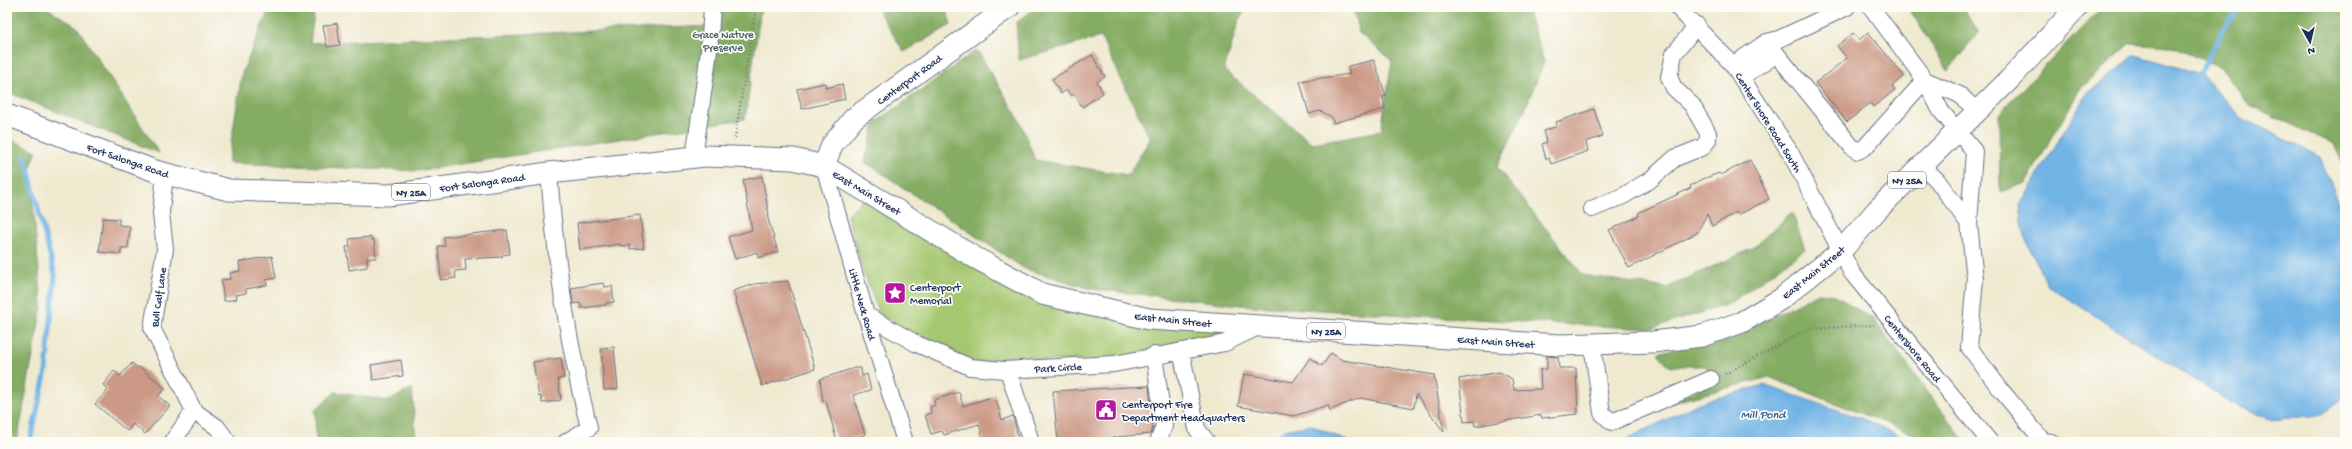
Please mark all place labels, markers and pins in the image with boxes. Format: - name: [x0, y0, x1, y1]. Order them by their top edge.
- place icon: Centerport Memorial: [882, 280, 908, 306]
- place label: Centerport Memorial: [910, 283, 962, 308]
- public building icon: Centerport Fire Department Headquarters: [1093, 397, 1119, 423]
- place label: Centerport Fire Department Headquarters: [1121, 400, 1246, 425]

